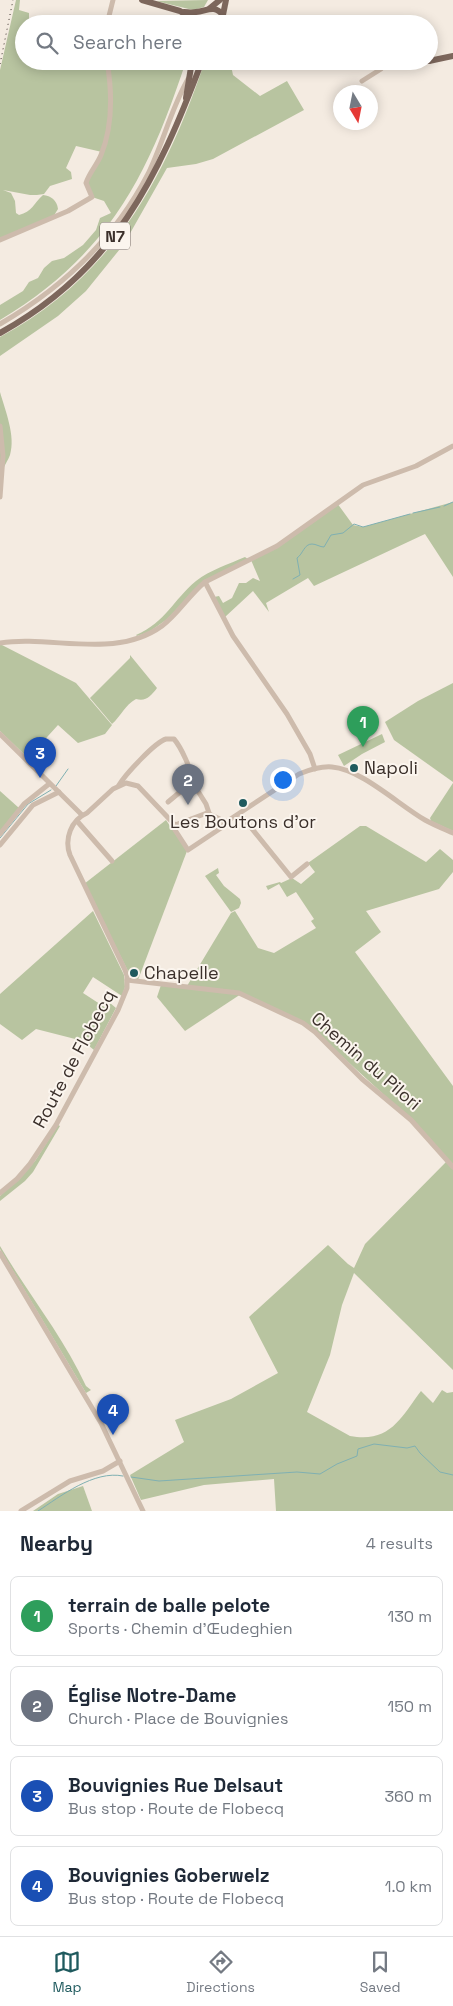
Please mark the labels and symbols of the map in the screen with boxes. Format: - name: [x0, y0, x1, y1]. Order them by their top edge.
- north arrow: [333, 85, 378, 130]
- road number: N7: [100, 222, 130, 250]
- pin: 1: [347, 706, 379, 747]
- pin: 3: [24, 737, 56, 778]
- place label: Napoli: [364, 756, 418, 779]
- marker: Napoli: [348, 762, 360, 774]
- pin: 2: [172, 764, 204, 805]
- your location: [270, 767, 296, 793]
- marker: Les Boutons d'or: [237, 797, 249, 809]
- place label: Les Boutons d'or: [170, 810, 316, 833]
- place label: Chapelle: [144, 961, 219, 984]
- marker: Chapelle: [128, 967, 140, 979]
- street label: Route de Flobecq: [27, 986, 120, 1132]
- street label: Chemin du Pilori: [307, 1007, 426, 1115]
- pin: 4: [97, 1394, 129, 1435]

